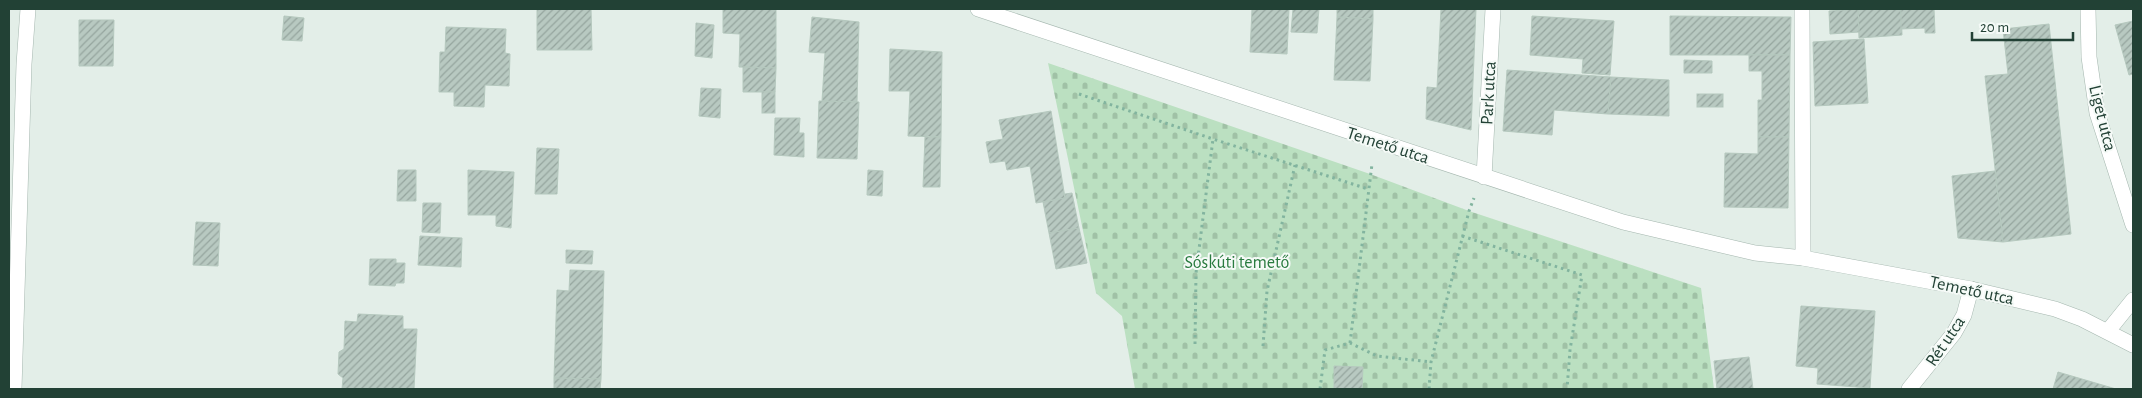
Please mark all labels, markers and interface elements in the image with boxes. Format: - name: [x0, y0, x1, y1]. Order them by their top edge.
- scale bar: [1972, 10, 2073, 42]
- text: 20 m: [1980, 20, 2009, 35]
- street label: Park utca: [1478, 61, 1500, 125]
- street label: Liget utca: [2085, 83, 2119, 153]
- street label: Temető utca: [1344, 124, 1431, 168]
- park label: Sóskúti temető: [1185, 254, 1290, 272]
- street label: Temető utca: [1928, 273, 2016, 309]
- street label: Rét utca: [1923, 313, 1969, 370]

